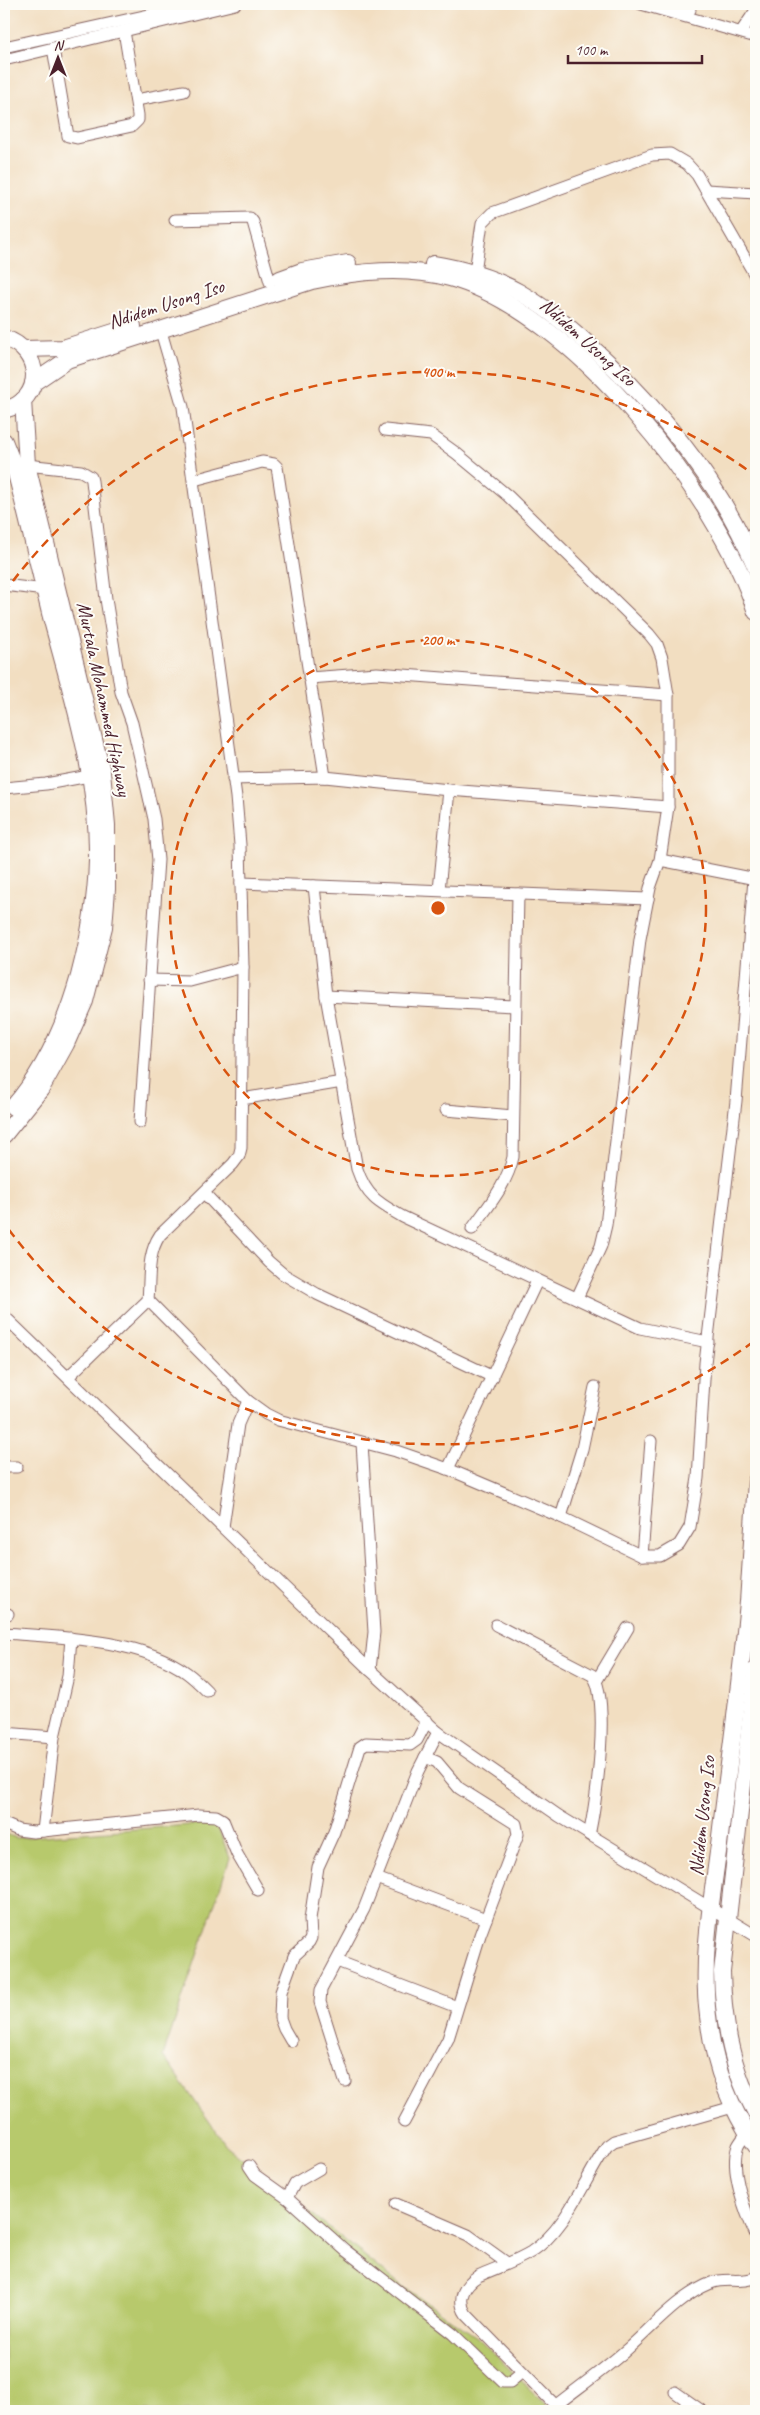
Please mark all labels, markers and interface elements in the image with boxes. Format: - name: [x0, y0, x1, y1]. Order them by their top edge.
- north arrow: [32, 32, 82, 82]
- scale bar: [568, 32, 701, 64]
- text: N: [54, 37, 65, 54]
- text: 100 m: [575, 41, 609, 60]
- street label: Ndidem Usong Iso: [105, 273, 228, 335]
- street label: Ndidem Usong Iso: [535, 292, 642, 392]
- text: 400 m: [422, 363, 456, 382]
- street label: Murtala Mohammed Highway: [71, 600, 137, 799]
- text: 200 m: [422, 631, 456, 650]
- centre of rings: [429, 899, 447, 917]
- street label: Ndidem Usong Iso: [683, 1754, 721, 1877]

